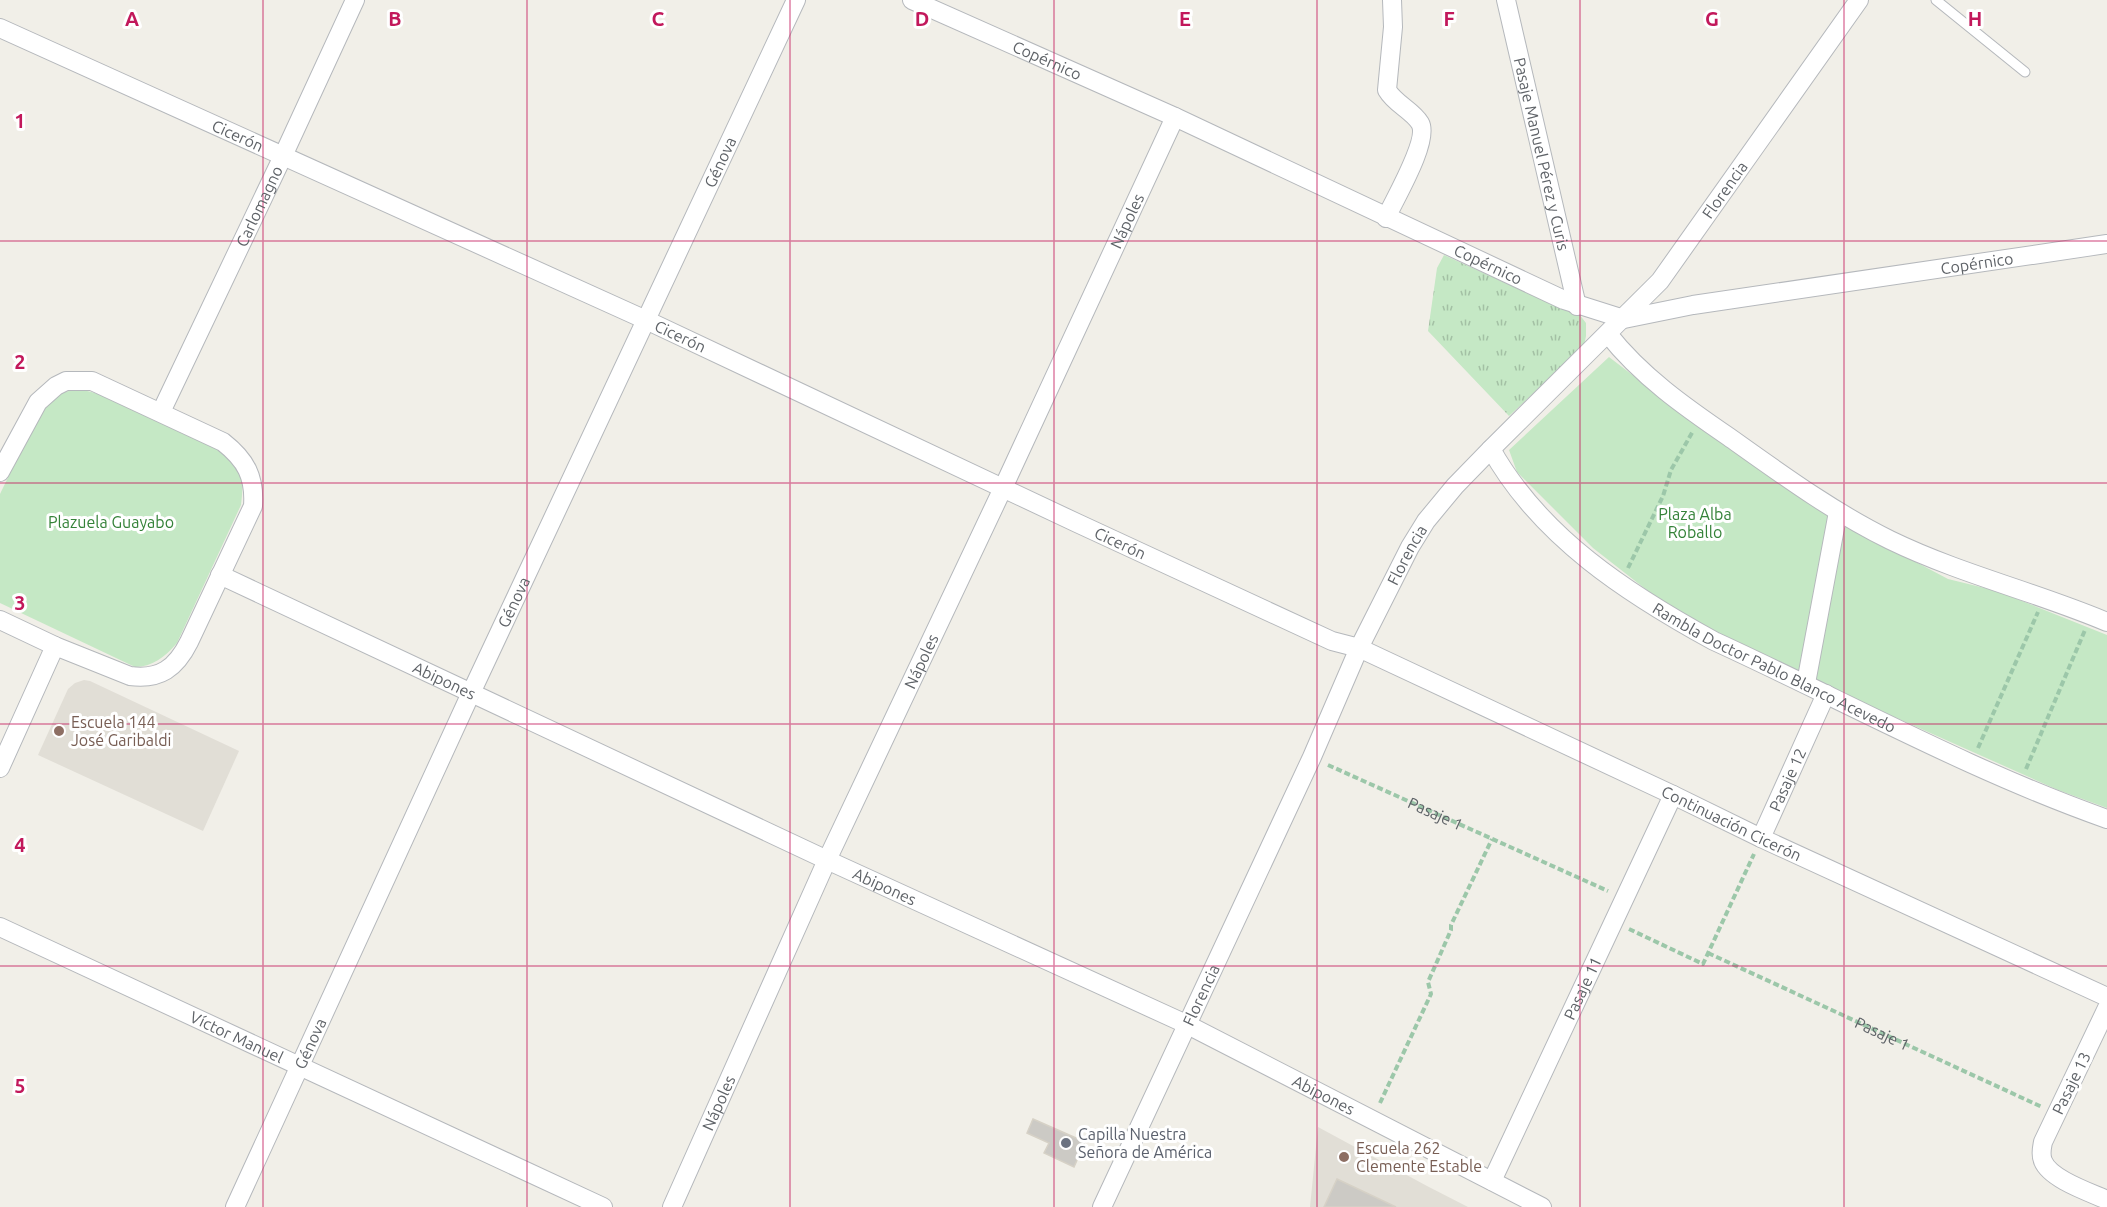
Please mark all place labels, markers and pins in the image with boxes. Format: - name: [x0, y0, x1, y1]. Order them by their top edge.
- place label: Escuela 144 José Garibaldi: [71, 713, 171, 749]
- marker: Escuela 144 José Garibaldi: [52, 724, 66, 738]
- place label: Capilla Nuestra Señora de América: [1078, 1125, 1212, 1161]
- marker: Capilla Nuestra Señora de América: [1059, 1136, 1073, 1150]
- place label: Escuela 262 Clemente Estable: [1356, 1139, 1482, 1175]
- marker: Escuela 262 Clemente Estable: [1337, 1150, 1351, 1164]

